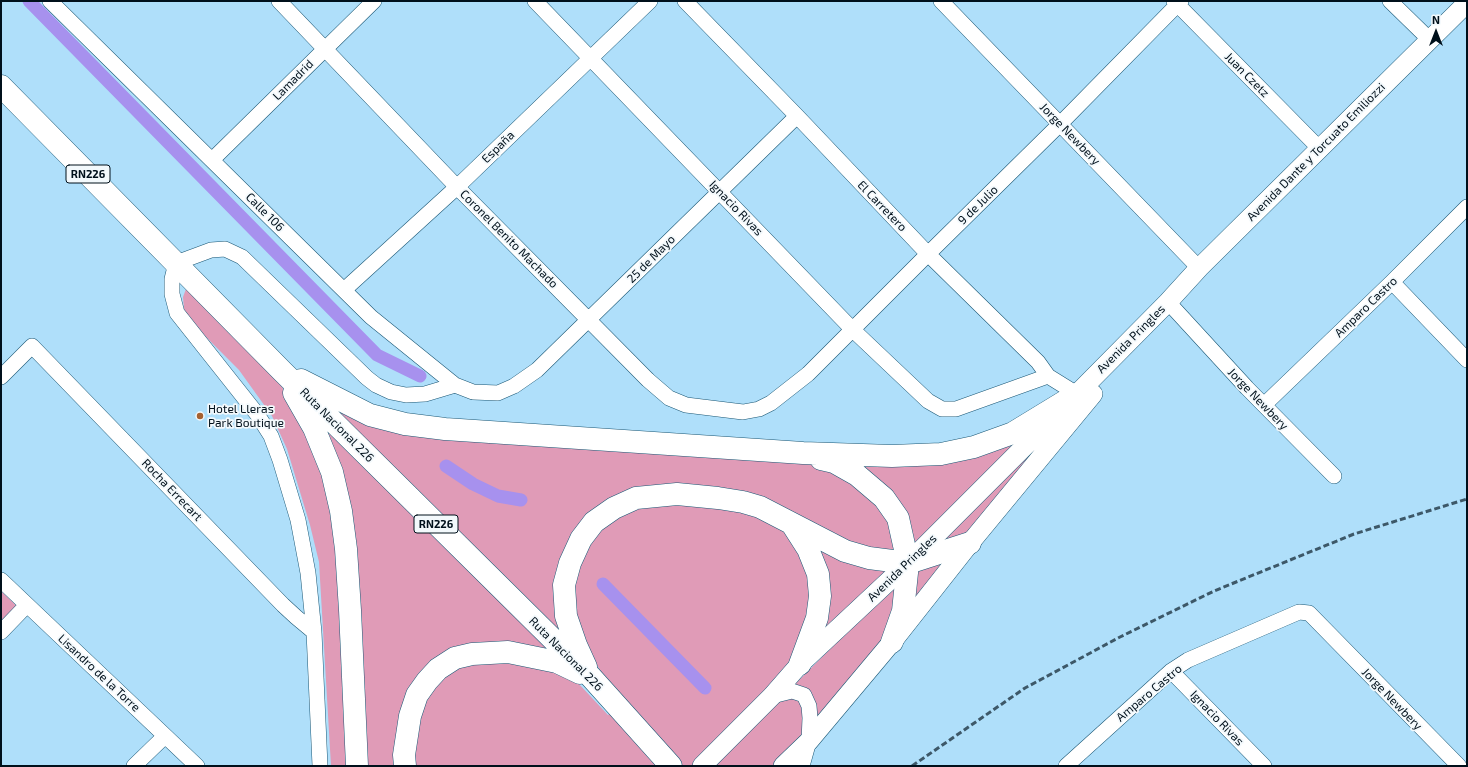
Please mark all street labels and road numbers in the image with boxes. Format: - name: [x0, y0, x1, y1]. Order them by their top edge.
- street label: Juan Czetz: [1222, 50, 1272, 100]
- street label: Lamadrid: [270, 57, 316, 103]
- street label: Avenida Dante y Torcuato Emiliozzi: [1244, 80, 1388, 224]
- street label: Jorge Newbery: [1037, 100, 1103, 168]
- street label: España: [479, 128, 517, 166]
- road number: RN226: [66, 165, 110, 183]
- street label: Ignacio Rivas: [706, 177, 766, 239]
- street label: El Carretero: [854, 178, 910, 234]
- street label: 9 de Julio: [955, 183, 1001, 227]
- street label: Coronel Benito Machado: [457, 187, 561, 291]
- street label: Calle 106: [243, 190, 287, 234]
- street label: 25 de Mayo: [624, 232, 678, 286]
- street label: Amparo Castro: [1332, 274, 1400, 340]
- street label: Avenida Pringles: [1094, 302, 1168, 376]
- street label: Jorge Newbery: [1225, 365, 1291, 433]
- street label: Ruta Nacional 226: [297, 385, 377, 465]
- street label: Rocha Errecart: [139, 456, 205, 524]
- road number: RN226: [414, 515, 458, 533]
- street label: Avenida Pringles: [864, 531, 940, 605]
- street label: Ruta Nacional 226: [526, 614, 606, 694]
- street label: Lisandro de la Torre: [55, 631, 143, 715]
- street label: Amparo Castro: [1113, 661, 1185, 725]
- street label: Jorge Newbery: [1359, 665, 1425, 733]
- street label: Ignacio Rivas: [1187, 687, 1247, 749]

